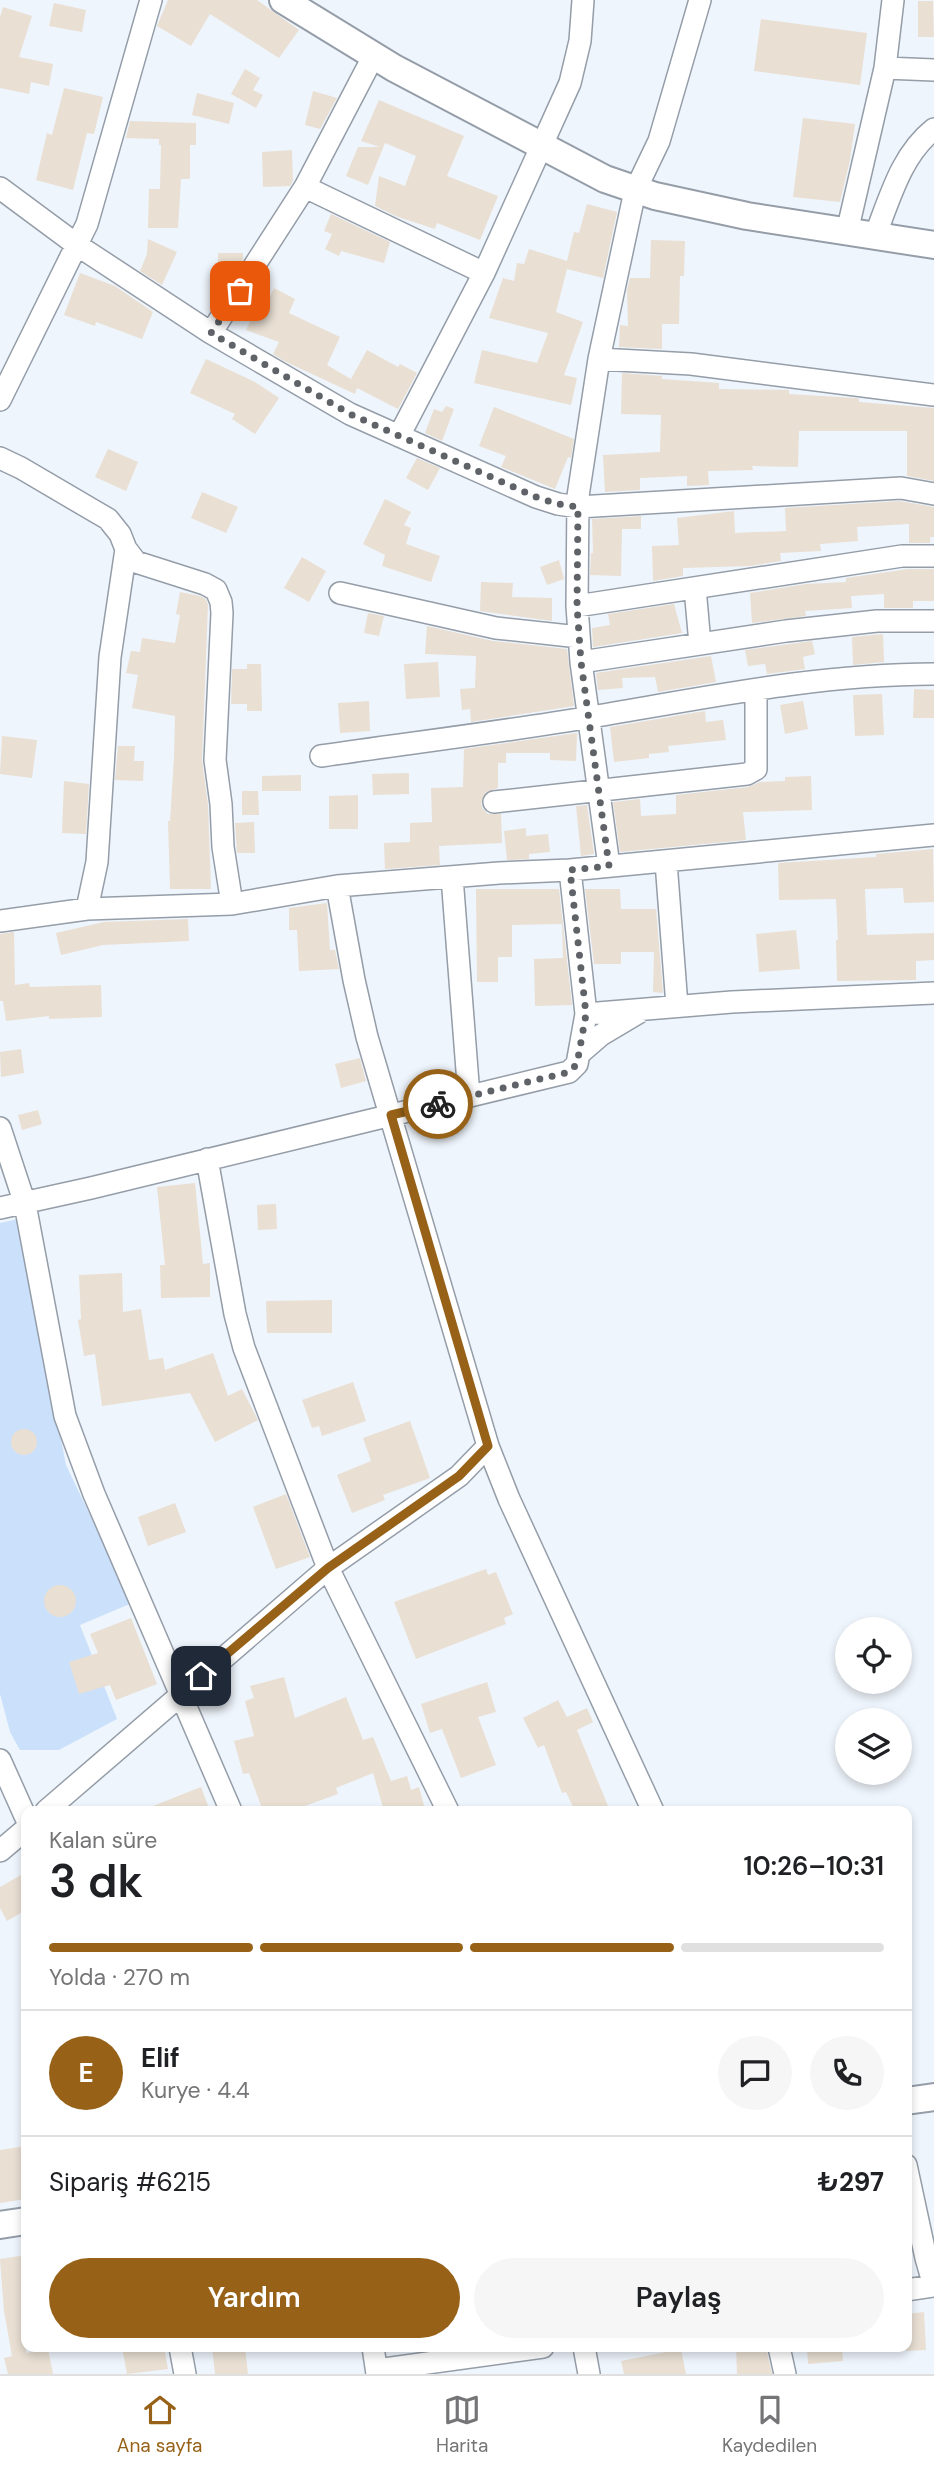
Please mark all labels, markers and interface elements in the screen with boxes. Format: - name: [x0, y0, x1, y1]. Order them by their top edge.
- pin: [210, 261, 270, 321]
- icon: bag: [221, 272, 259, 310]
- courier: [403, 1069, 473, 1139]
- icon: bike: [419, 1085, 457, 1123]
- map controls: [835, 1617, 912, 1785]
- button: locate: [835, 1617, 912, 1694]
- pin: [171, 1646, 231, 1706]
- icon: home: [182, 1657, 220, 1695]
- button: layers: [835, 1708, 912, 1785]
- text: Kalan süre: [49, 1825, 157, 1855]
- text: 10:26–10:31: [743, 1849, 884, 1883]
- text: 3 dk: [49, 1851, 143, 1911]
- text: Yolda · 270 m: [49, 1962, 190, 1992]
- button: chat: [718, 2036, 792, 2110]
- button: phone: [810, 2036, 884, 2110]
- text: Elif: [141, 2041, 180, 2075]
- text: E: [78, 2056, 94, 2090]
- text: Kurye · 4.4: [141, 2075, 250, 2105]
- text: Sipariş #6215: [49, 2165, 211, 2199]
- text: ₺297: [817, 2165, 884, 2199]
- button: Yardım: [49, 2258, 460, 2338]
- button: Paylaş: [474, 2258, 884, 2338]
- tab: Ana sayfa: [117, 2391, 202, 2458]
- tab: Harita: [436, 2391, 488, 2458]
- tab: Kaydedilen: [722, 2391, 817, 2458]

